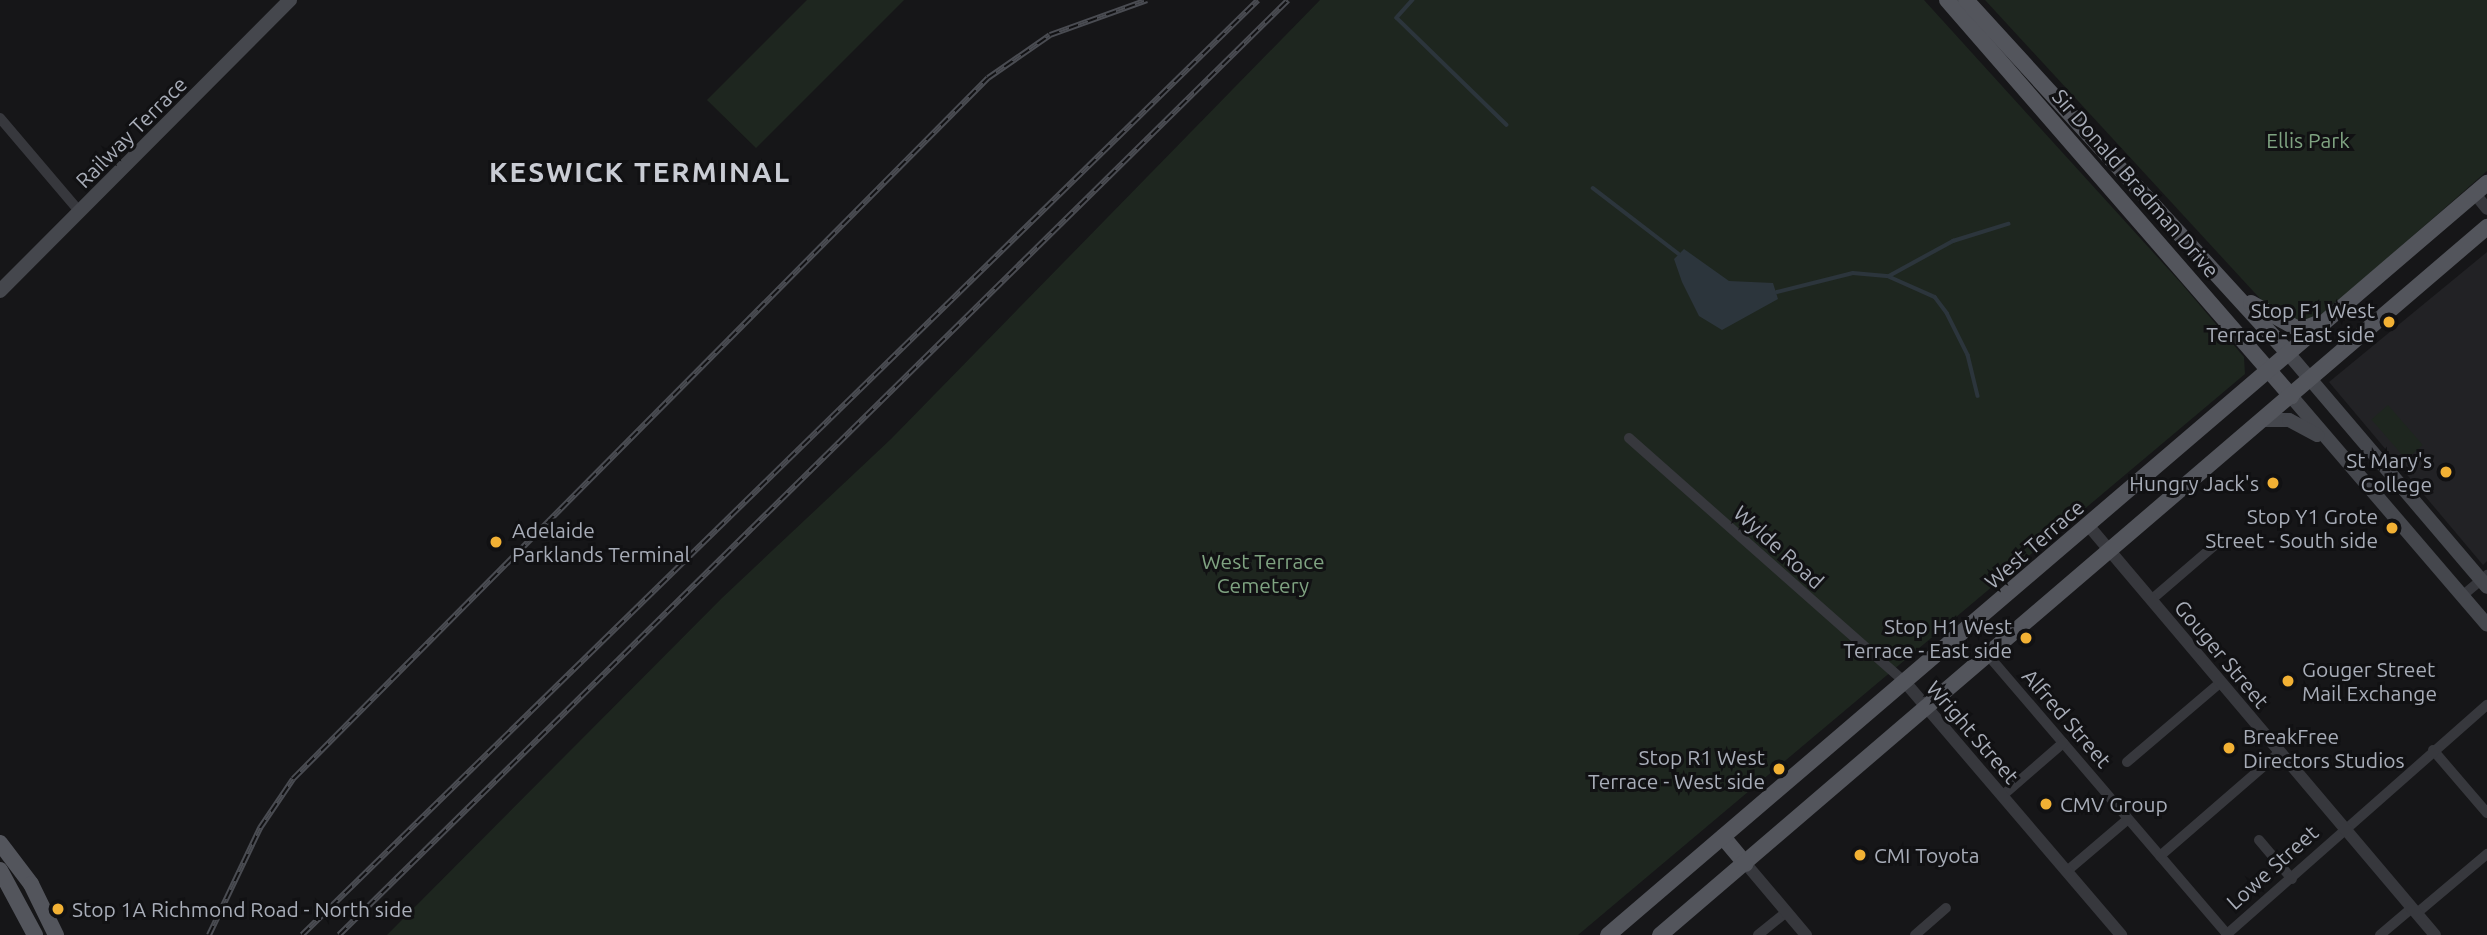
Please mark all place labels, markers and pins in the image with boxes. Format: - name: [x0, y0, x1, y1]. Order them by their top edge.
- place label: Stop F1 West Terrace - East side: [2206, 297, 2375, 347]
- marker: Stop F1 West Terrace - East side: [2381, 314, 2397, 330]
- place label: St Mary's College: [2346, 447, 2432, 497]
- marker: St Mary's College: [2438, 464, 2454, 480]
- place label: Hungry Jack's: [2129, 470, 2259, 496]
- marker: Hungry Jack's: [2265, 475, 2281, 491]
- place label: Stop Y1 Grote Street - South side: [2205, 503, 2378, 553]
- place label: Adelaide Parklands Terminal: [512, 517, 690, 567]
- marker: Stop Y1 Grote Street - South side: [2384, 520, 2400, 536]
- marker: Adelaide Parklands Terminal: [486, 532, 506, 552]
- place label: Stop H1 West Terrace - East side: [1843, 613, 2012, 663]
- marker: Stop H1 West Terrace - East side: [2018, 630, 2034, 646]
- place label: Gouger Street Mail Exchange: [2302, 656, 2437, 706]
- marker: Gouger Street Mail Exchange: [2280, 673, 2296, 689]
- place label: BreakFree Directors Studios: [2243, 723, 2405, 773]
- marker: BreakFree Directors Studios: [2221, 740, 2237, 756]
- place label: Stop R1 West Terrace - West side: [1588, 744, 1765, 794]
- marker: Stop R1 West Terrace - West side: [1771, 761, 1787, 777]
- place label: CMV Group: [2060, 791, 2168, 817]
- marker: CMV Group: [2038, 796, 2054, 812]
- place label: CMI Toyota: [1874, 842, 1980, 868]
- marker: CMI Toyota: [1852, 847, 1868, 863]
- place label: Stop 1A Richmond Road - North side: [72, 896, 413, 922]
- marker: Stop 1A Richmond Road - North side: [50, 901, 66, 917]

